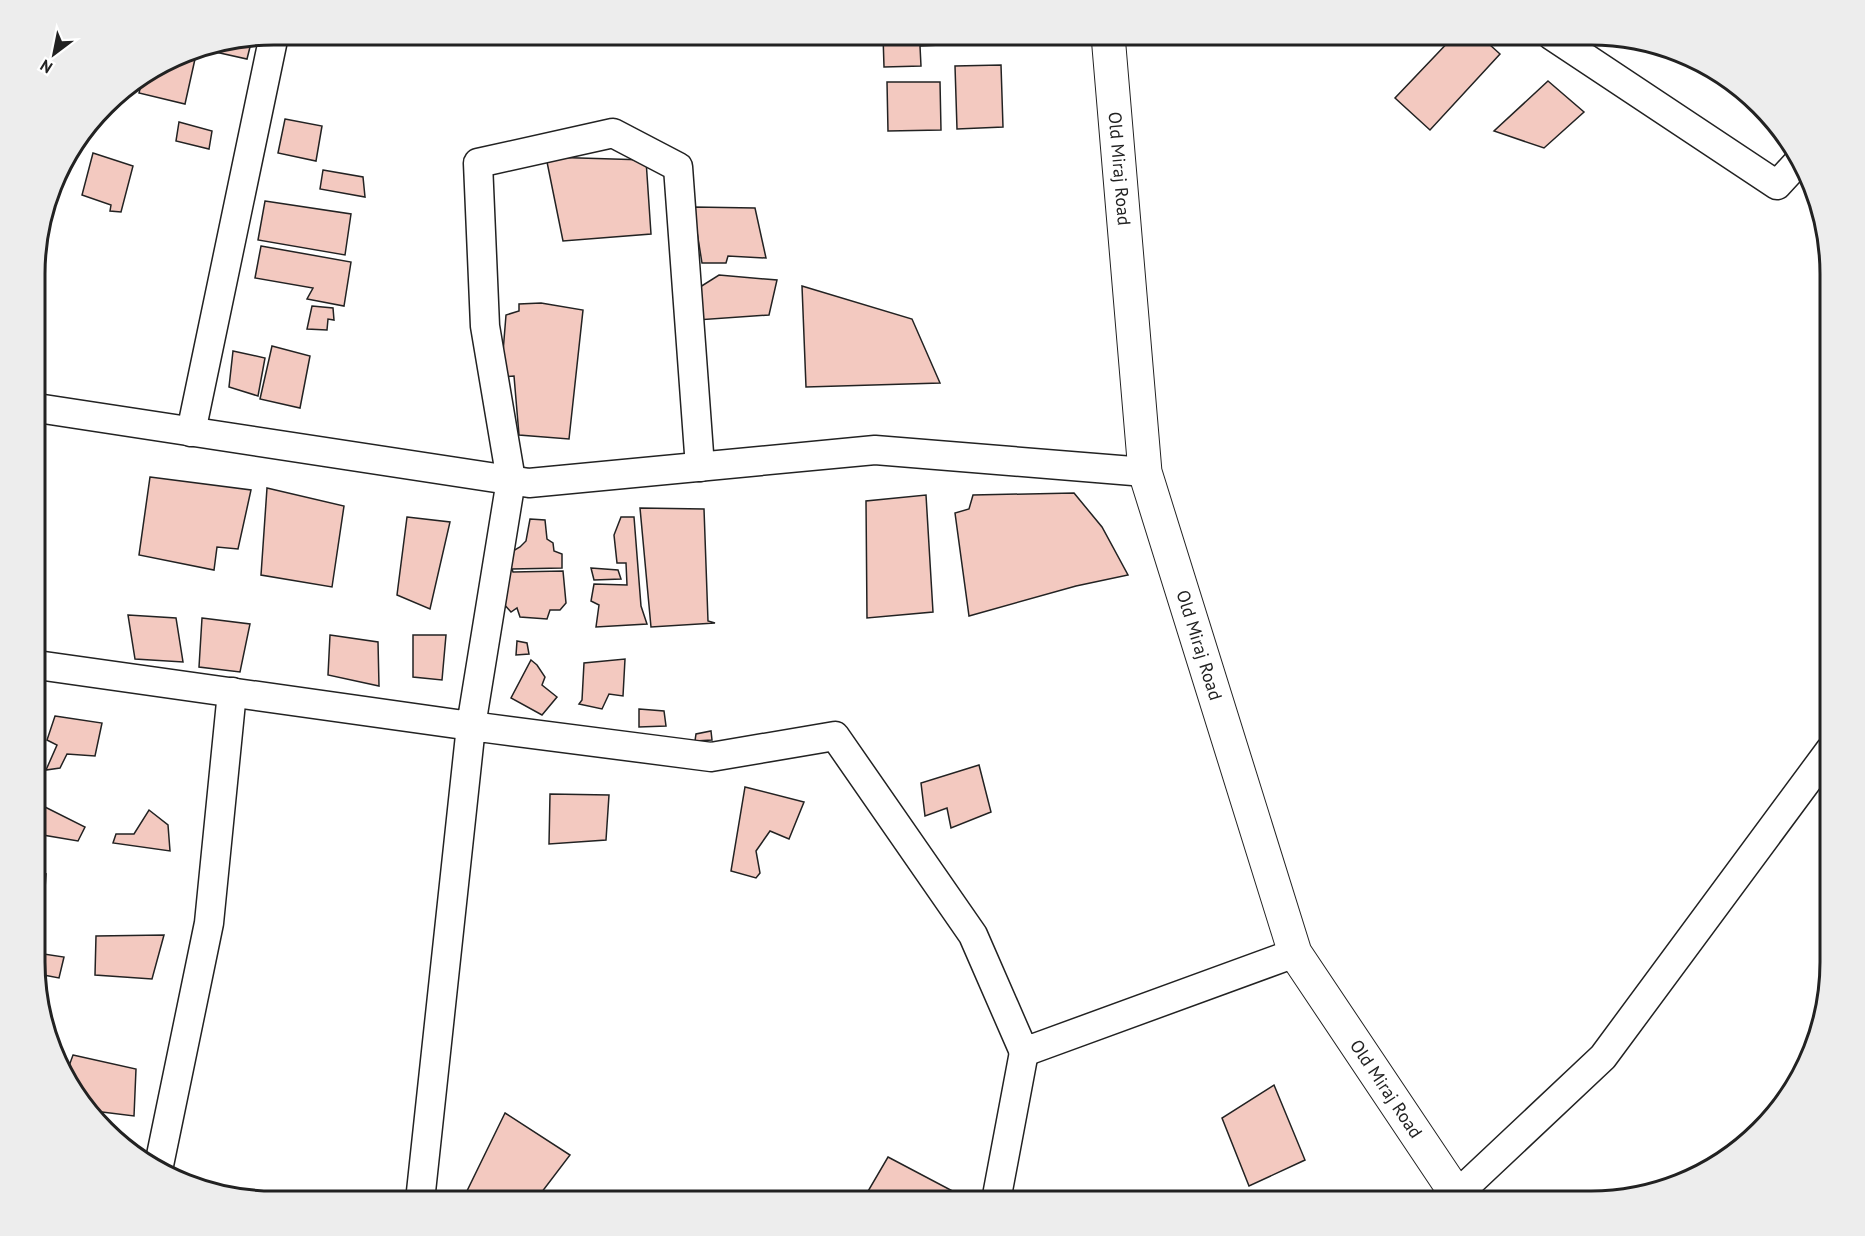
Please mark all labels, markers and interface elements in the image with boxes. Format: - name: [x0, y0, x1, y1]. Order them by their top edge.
- north arrow: [24, 24, 84, 84]
- text: N: [36, 55, 56, 78]
- street label: Old Miraj Road: [1104, 111, 1136, 226]
- street label: Old Miraj Road: [1172, 587, 1227, 703]
- street label: Old Miraj Road: [1345, 1035, 1428, 1142]

